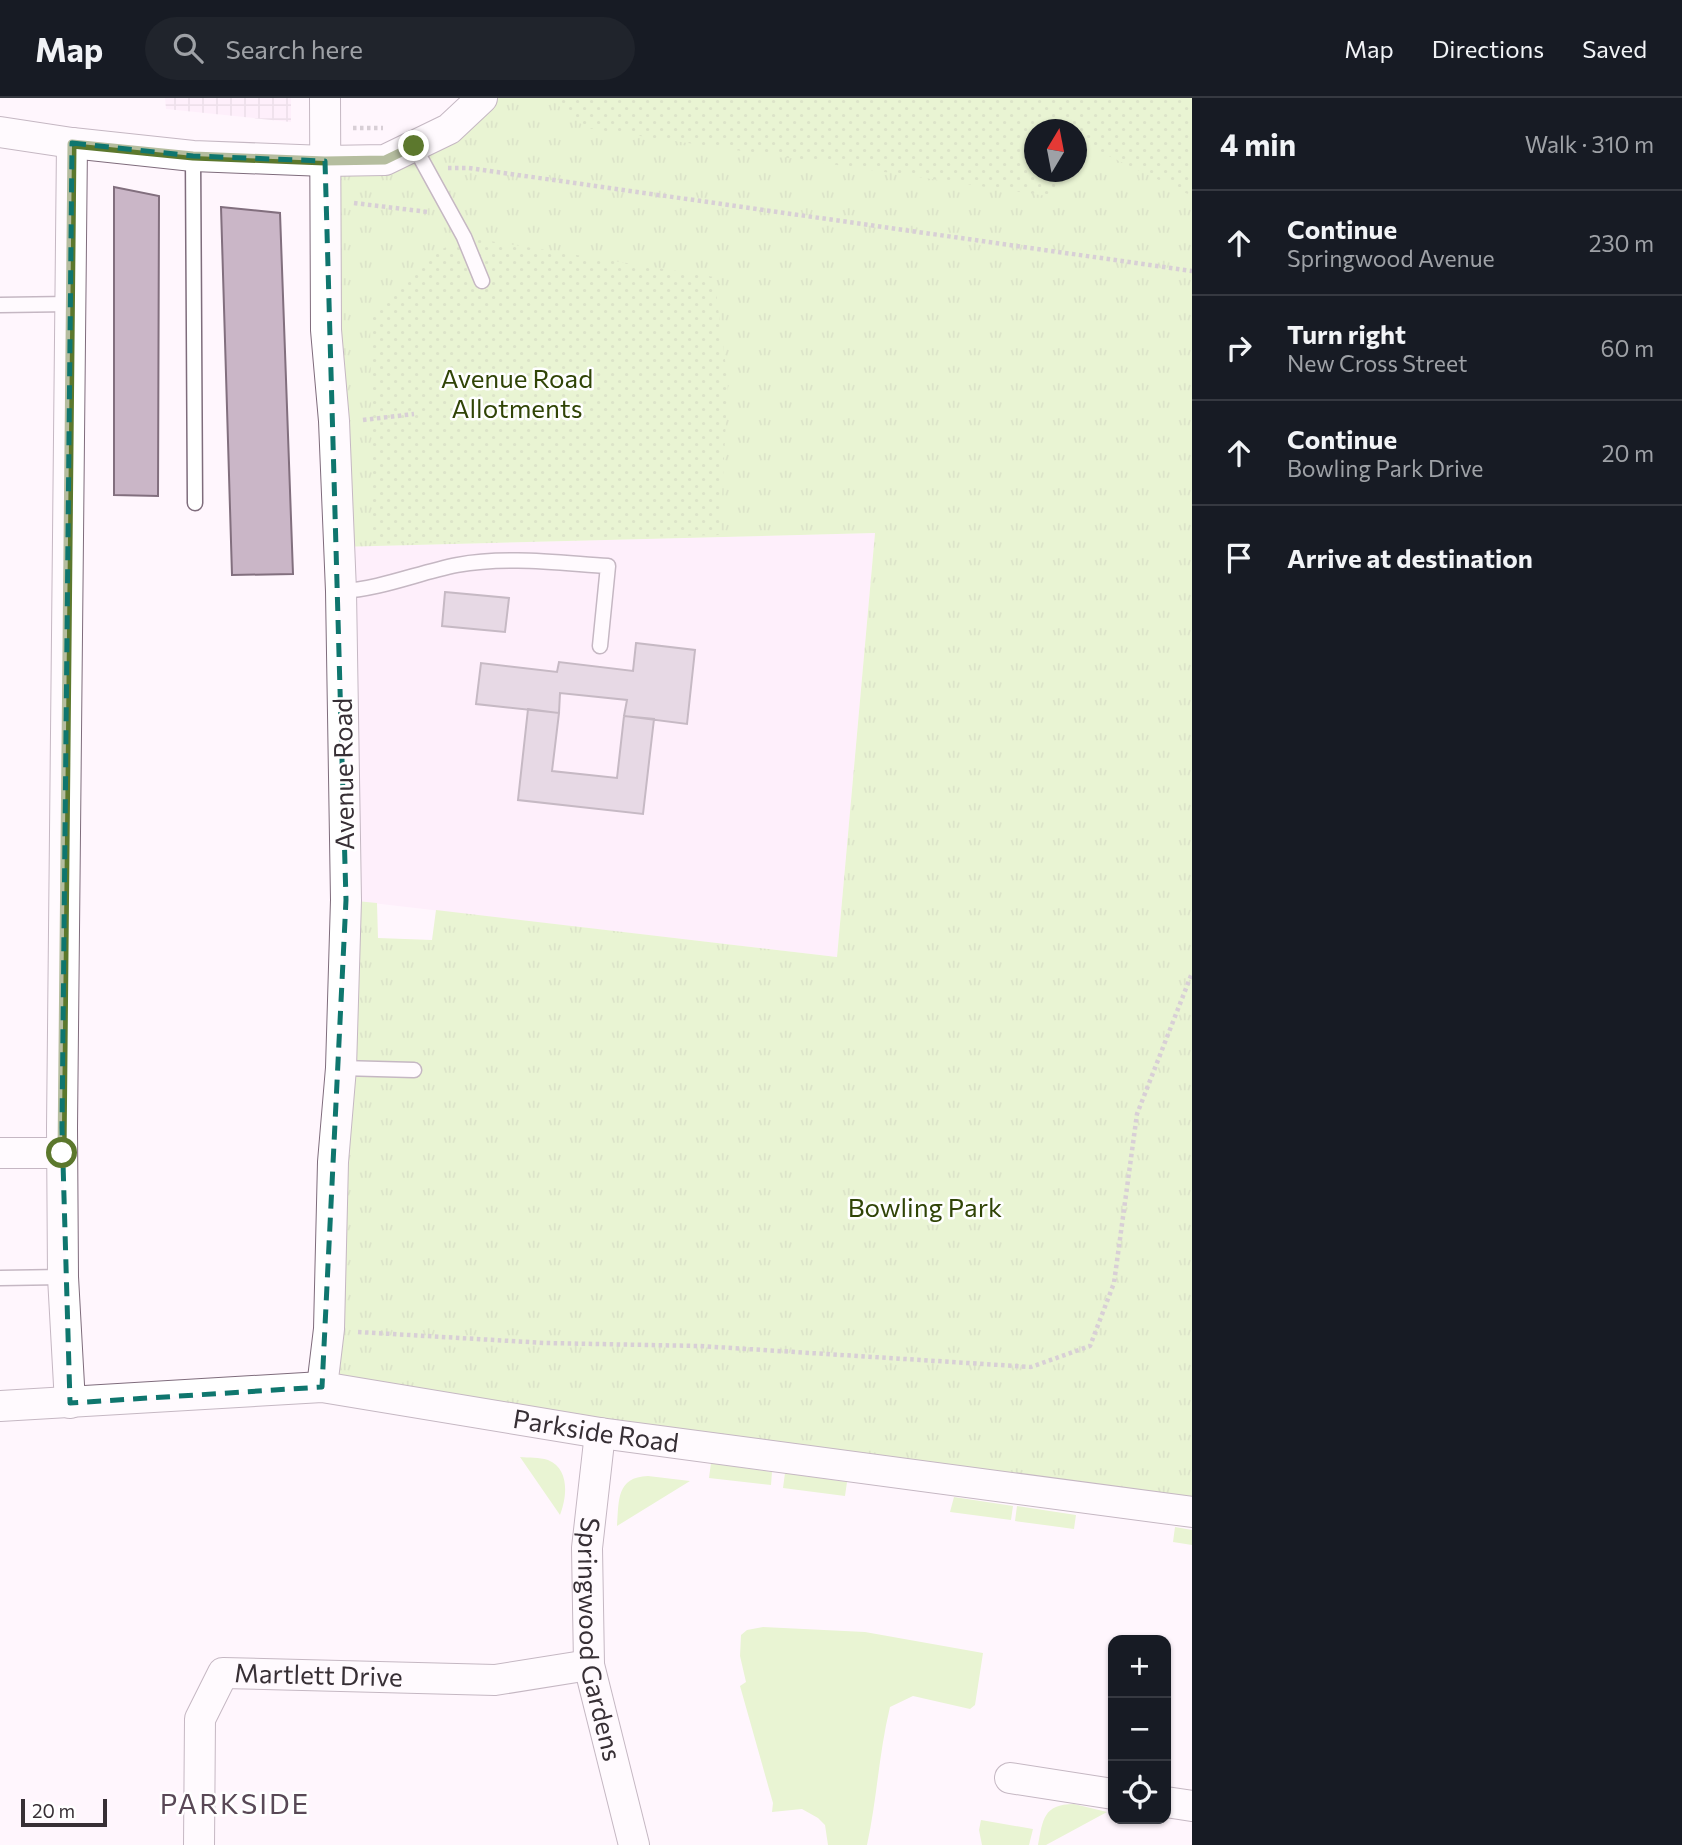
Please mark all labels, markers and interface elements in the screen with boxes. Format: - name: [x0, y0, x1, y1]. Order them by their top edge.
- search box: [145, 17, 635, 80]
- text: Map: [35, 28, 103, 69]
- icon: search: [169, 29, 207, 67]
- text: Search here: [225, 33, 363, 64]
- text: Map: [1344, 34, 1394, 63]
- text: Directions: [1432, 34, 1544, 63]
- text: Saved: [1582, 34, 1647, 63]
- north arrow: [1024, 119, 1087, 182]
- text: 4 min: [1220, 125, 1296, 162]
- route end: [398, 130, 429, 161]
- text: Walk · 310 m: [1525, 130, 1654, 158]
- text: Continue: [1287, 213, 1397, 244]
- icon: ahead: [1220, 224, 1258, 262]
- text: 230 m: [1589, 229, 1654, 257]
- text: Springwood Avenue: [1287, 244, 1495, 272]
- text: Turn right: [1287, 318, 1406, 349]
- icon: right: [1220, 329, 1258, 367]
- text: 60 m: [1601, 334, 1654, 362]
- text: New Cross Street: [1287, 349, 1467, 377]
- park label: Avenue Road Allotments: [441, 362, 593, 423]
- text: Continue: [1287, 423, 1397, 454]
- icon: ahead: [1220, 434, 1258, 472]
- text: 20 m: [1602, 439, 1654, 467]
- text: Bowling Park Drive: [1287, 454, 1483, 482]
- icon: arrive: [1220, 539, 1258, 577]
- text: Arrive at destination: [1287, 542, 1533, 573]
- street label: Avenue Road: [326, 698, 359, 850]
- route start: [46, 1137, 77, 1168]
- park label: Bowling Park: [848, 1191, 1002, 1222]
- street label: Parkside Road: [511, 1402, 681, 1457]
- street label: Springwood Gardens: [573, 1516, 629, 1764]
- map controls: [1108, 1635, 1171, 1824]
- button: +: [1108, 1635, 1171, 1698]
- street label: Martlett Drive: [234, 1656, 403, 1692]
- button: −: [1108, 1698, 1171, 1761]
- button: locate: [1108, 1761, 1171, 1824]
- district label: PARKSIDE: [160, 1786, 310, 1820]
- scale bar: [21, 1796, 107, 1828]
- text: 20 m: [32, 1799, 75, 1822]

